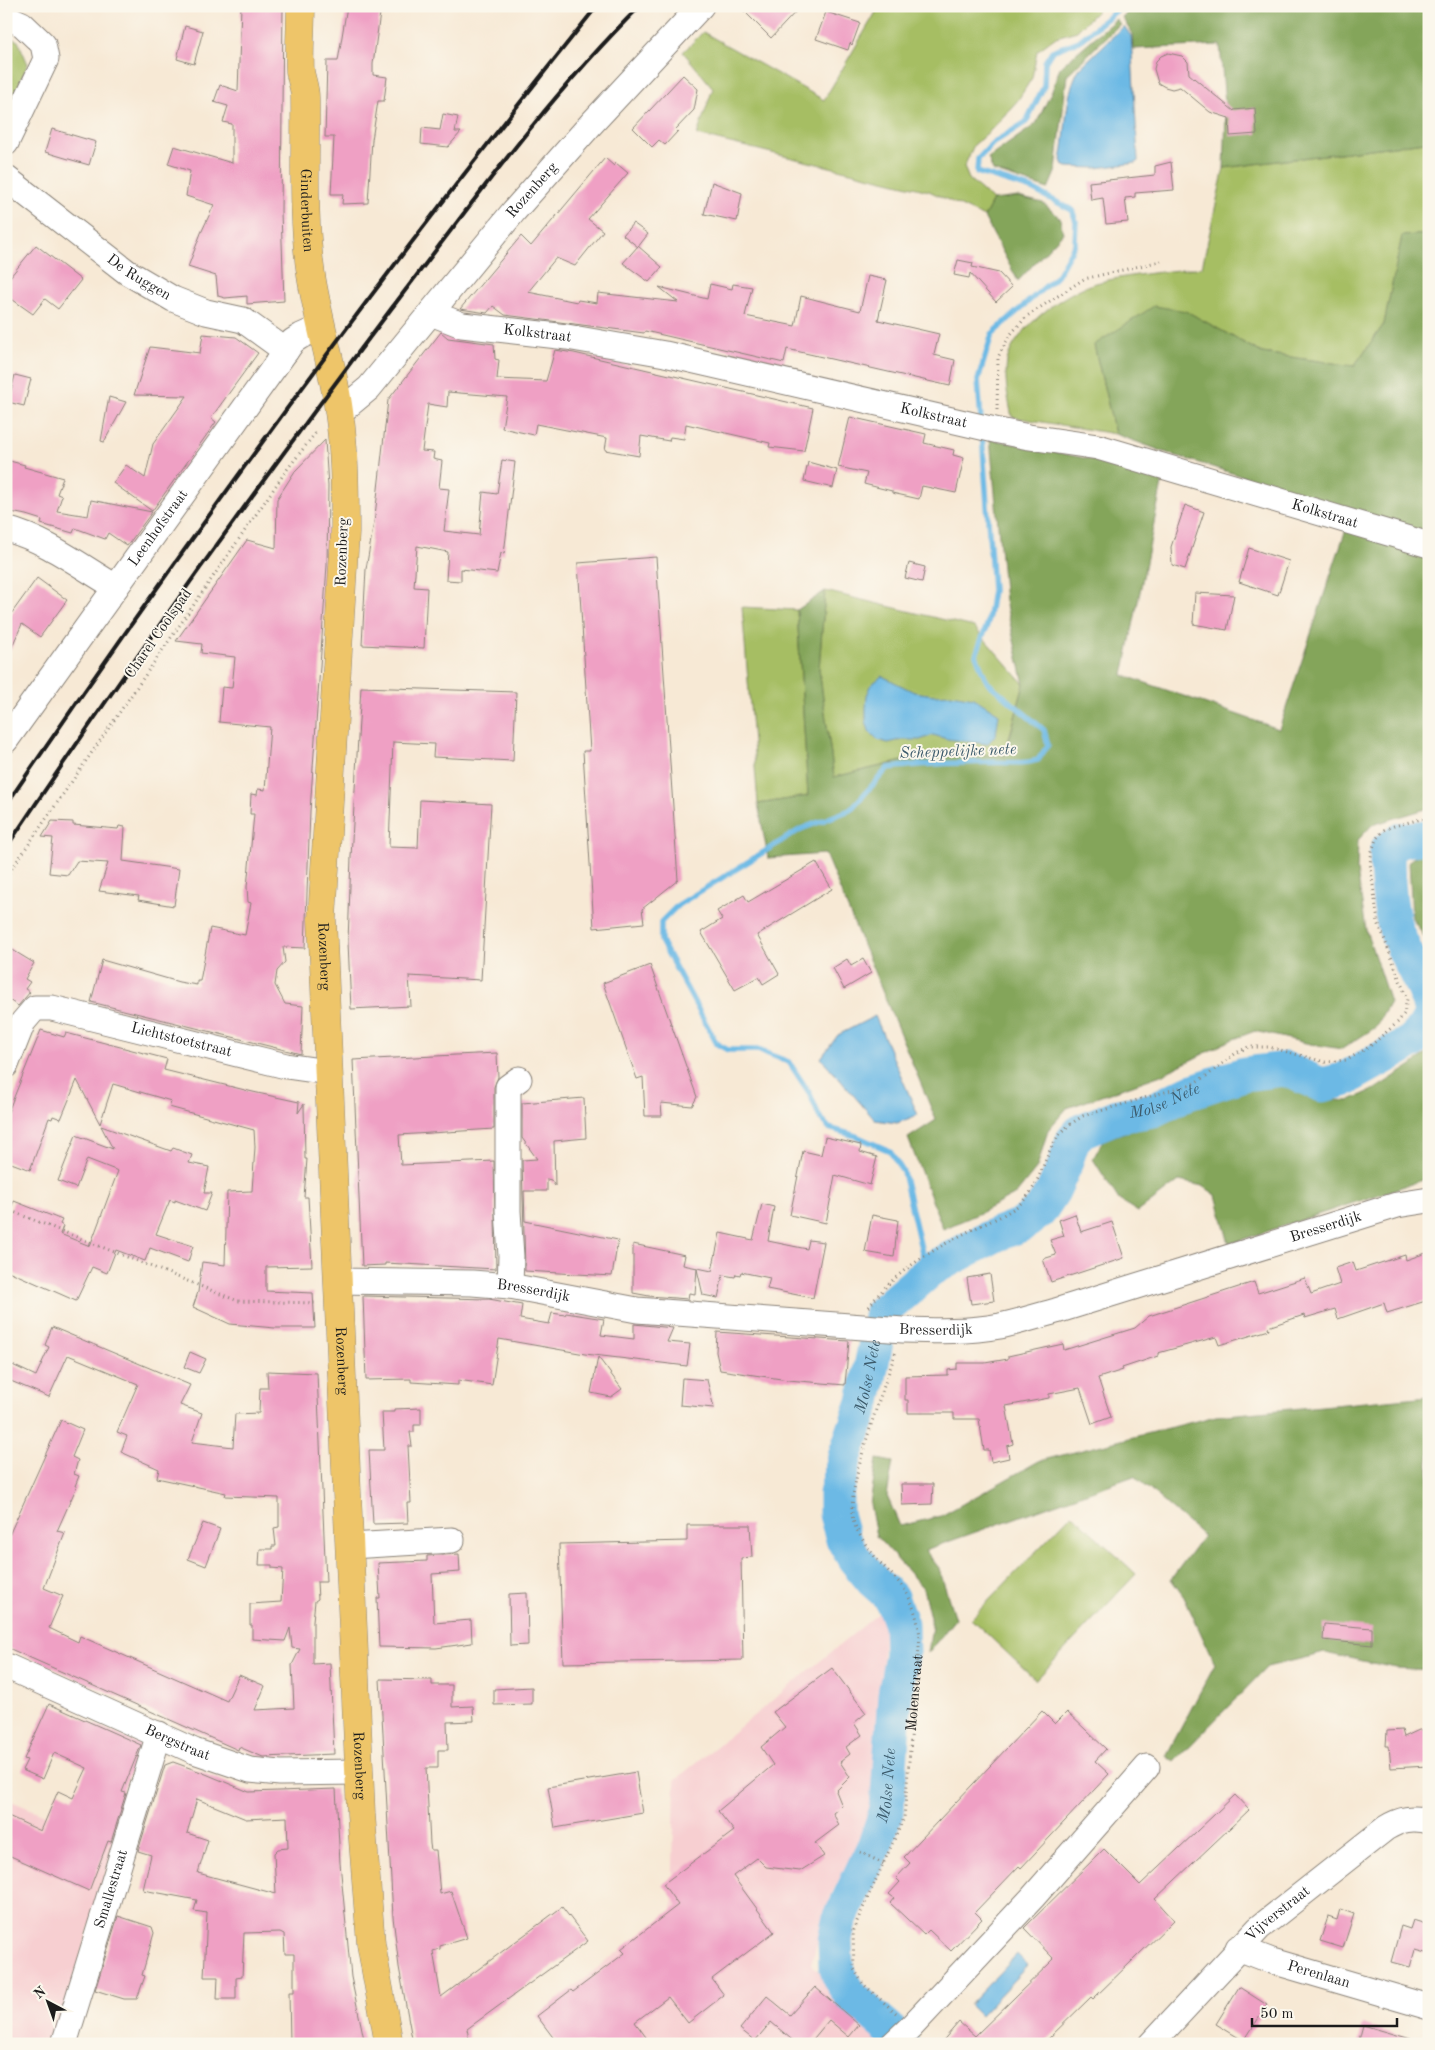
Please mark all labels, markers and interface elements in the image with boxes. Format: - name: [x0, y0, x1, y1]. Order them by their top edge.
- street label: Rozenberg: [504, 160, 561, 221]
- street label: Ginderbuiten: [297, 168, 316, 253]
- street label: De Ruggen: [104, 252, 173, 303]
- street label: Kolkstraat: [502, 322, 573, 345]
- street label: Kolkstraat: [898, 401, 969, 431]
- street label: Leenhofstraat: [126, 487, 191, 569]
- street label: Kolkstraat: [1290, 497, 1360, 531]
- street label: Rozenberg: [334, 517, 352, 587]
- street label: Charel Coolspad: [123, 586, 195, 681]
- water label: Scheppelijke nete: [899, 742, 1017, 762]
- street label: Rozenberg: [315, 922, 333, 991]
- street label: Lichtstoetstraat: [129, 1020, 233, 1060]
- water label: Molse Nete: [1127, 1081, 1203, 1122]
- street label: Bresserdijk: [1288, 1209, 1364, 1245]
- street label: Bresserdijk: [496, 1277, 571, 1305]
- street label: Bresserdijk: [899, 1322, 974, 1338]
- street label: Rozenberg: [332, 1326, 350, 1396]
- water label: Molse Nete: [852, 1338, 884, 1417]
- street label: Molenstraat: [904, 1654, 926, 1732]
- street label: Bergstraat: [143, 1722, 212, 1763]
- street label: Rozenberg: [350, 1731, 368, 1800]
- water label: Molse Nete: [875, 1747, 899, 1826]
- street label: Smallestraat: [92, 1848, 131, 1930]
- street label: Vijverstraat: [1243, 1883, 1313, 1945]
- street label: Perenlaan: [1286, 1958, 1352, 1991]
- north arrow: [22, 1978, 72, 2028]
- text: N: [31, 1984, 49, 2002]
- scale bar: [1252, 1995, 1398, 2027]
- text: 50 m: [1260, 2007, 1294, 2022]

